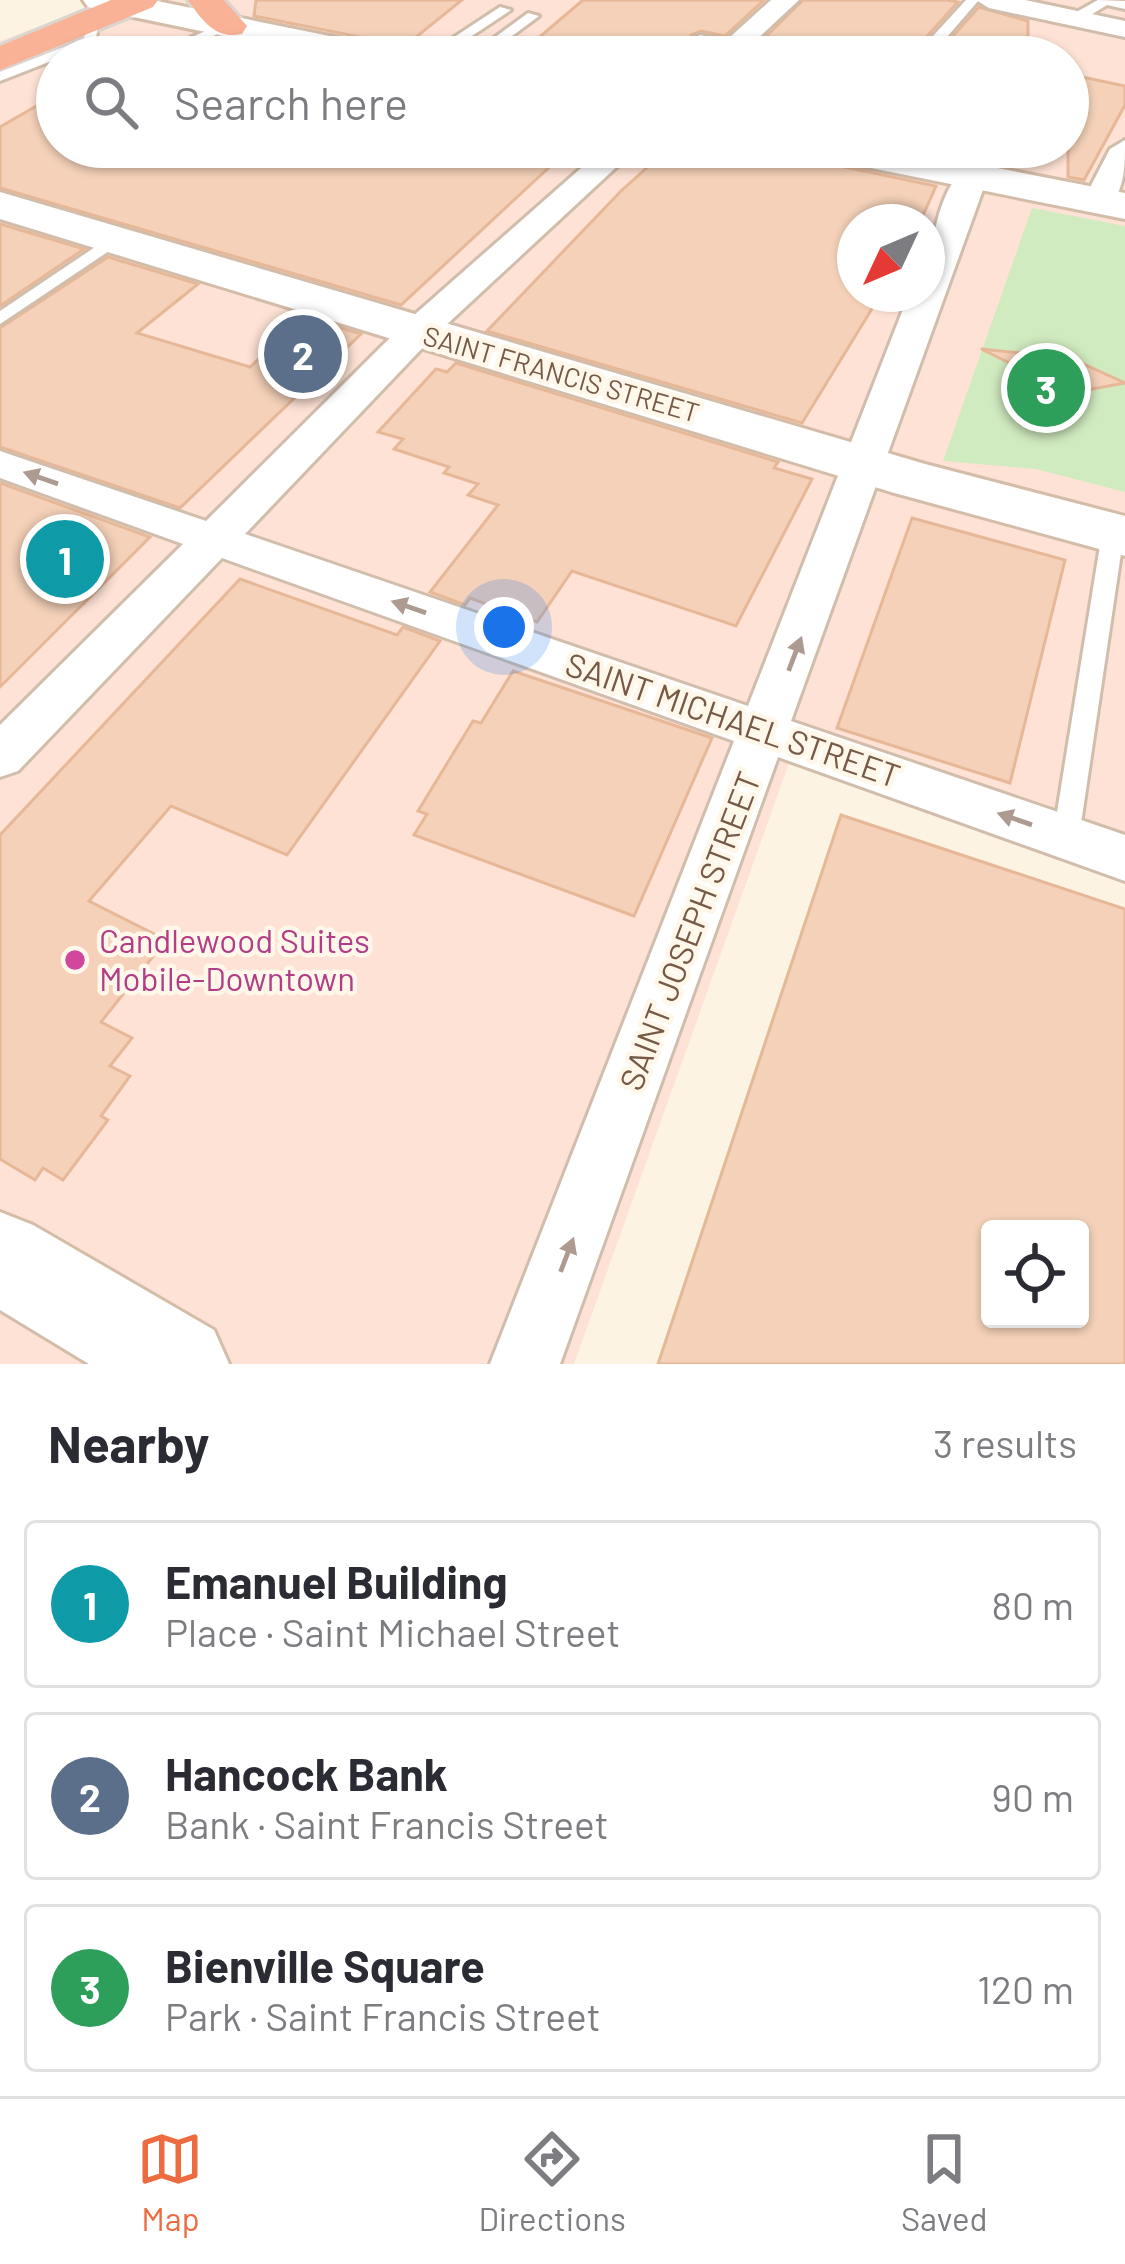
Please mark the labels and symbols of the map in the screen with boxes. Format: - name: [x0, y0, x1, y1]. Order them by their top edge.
- north arrow: [837, 204, 945, 312]
- pin: 2: [264, 309, 342, 399]
- street label: SAINT FRANCIS STREET: [420, 318, 703, 428]
- pin: 3: [1007, 343, 1085, 433]
- one-way arrow: [22, 468, 58, 486]
- pin: 1: [26, 514, 104, 604]
- one-way arrow: [390, 597, 426, 615]
- your location: [474, 597, 534, 657]
- one-way arrow: [786, 636, 805, 672]
- street label: SAINT MICHAEL STREET: [561, 643, 906, 795]
- street label: SAINT JOSEPH STREET: [610, 766, 768, 1096]
- one-way arrow: [997, 809, 1033, 827]
- place label: Candlewood Suites Mobile-Downtown: [99, 920, 370, 998]
- marker: Candlewood Suites Mobile-Downtown: [62, 947, 88, 973]
- one-way arrow: [558, 1236, 577, 1272]

